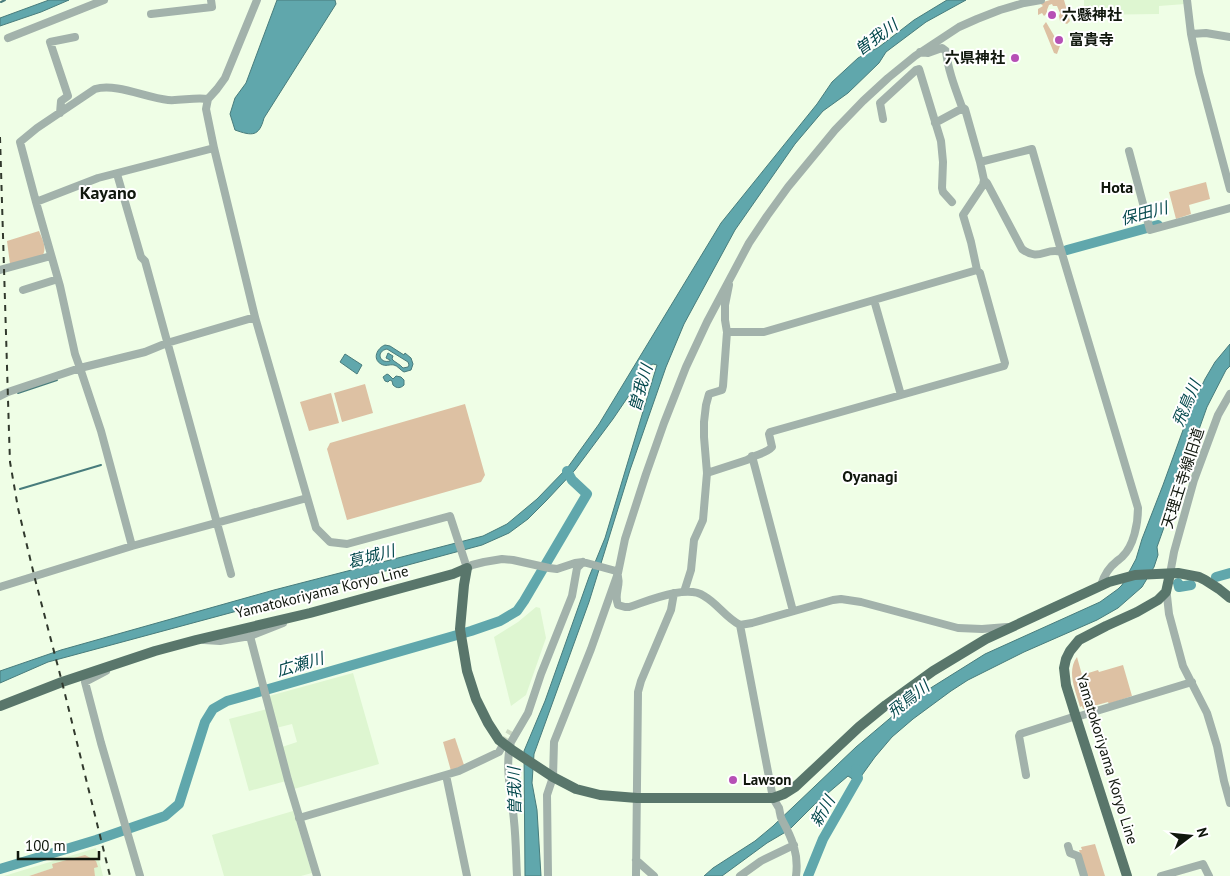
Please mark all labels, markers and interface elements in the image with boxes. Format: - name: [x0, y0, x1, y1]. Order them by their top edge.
- place label: 六懸神社: [1062, 5, 1122, 24]
- marker: 六懸神社: [1046, 9, 1058, 21]
- water label: 曽我川: [851, 14, 903, 59]
- place label: 富貴寺: [1069, 30, 1114, 49]
- marker: 富貴寺: [1053, 34, 1065, 46]
- place label: 六県神社: [945, 48, 1005, 67]
- marker: 六県神社: [1009, 52, 1021, 64]
- district label: Hota: [1101, 177, 1133, 197]
- district label: Kayano: [80, 181, 137, 204]
- water label: 保田川: [1118, 197, 1172, 229]
- water label: 曽我川: [624, 360, 657, 414]
- water label: 飛鳥川: [1167, 375, 1205, 429]
- street label: 天理王寺線旧道: [1157, 425, 1208, 531]
- district label: Oyanagi: [842, 466, 898, 486]
- water label: 葛城川: [345, 540, 399, 572]
- street label: Yamatokoriyama Koryo Line: [233, 561, 410, 622]
- water label: 広瀬川: [274, 647, 328, 680]
- street label: Yamatokoriyama Koryo Line: [1072, 671, 1143, 847]
- water label: 飛鳥川: [883, 675, 935, 722]
- water label: 曽我川: [504, 765, 524, 815]
- place label: Lawson: [743, 770, 792, 789]
- marker: Lawson: [727, 774, 739, 786]
- water label: 新川: [805, 790, 840, 830]
- north arrow: [1165, 811, 1215, 861]
- text: N: [1193, 826, 1212, 839]
- scale bar: [18, 828, 99, 860]
- text: 100 m: [25, 836, 66, 855]

